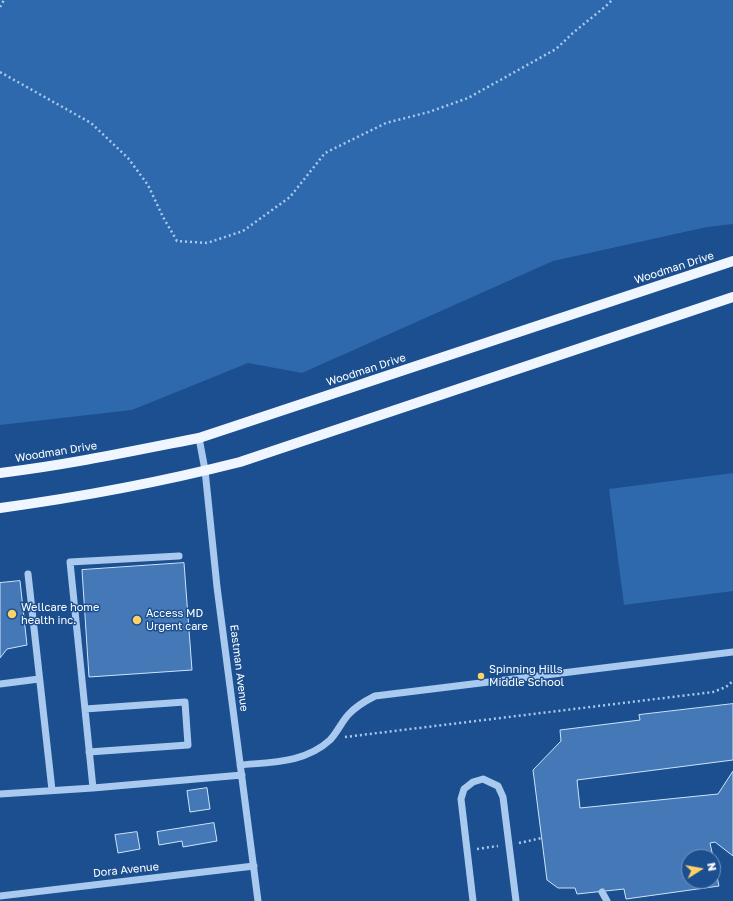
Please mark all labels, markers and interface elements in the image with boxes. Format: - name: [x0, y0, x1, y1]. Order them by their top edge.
- street label: Woodman Drive: [633, 249, 715, 287]
- street label: Woodman Drive: [325, 351, 407, 389]
- street label: Woodman Drive: [14, 439, 98, 465]
- place label: Wellcare home health inc.: [21, 601, 99, 627]
- place label: Access MD Urgent care: [146, 607, 208, 633]
- marker: Wellcare home health inc.: [6, 608, 18, 620]
- marker: Access MD Urgent care: [131, 614, 143, 626]
- street label: Eastman Avenue: [227, 624, 251, 712]
- place label: Spinning Hills Middle School: [489, 663, 564, 689]
- marker: Spinning Hills Middle School: [476, 671, 486, 681]
- north arrow: [681, 849, 721, 889]
- street label: Dora Avenue: [92, 860, 160, 880]
- text: N: [705, 861, 719, 872]

